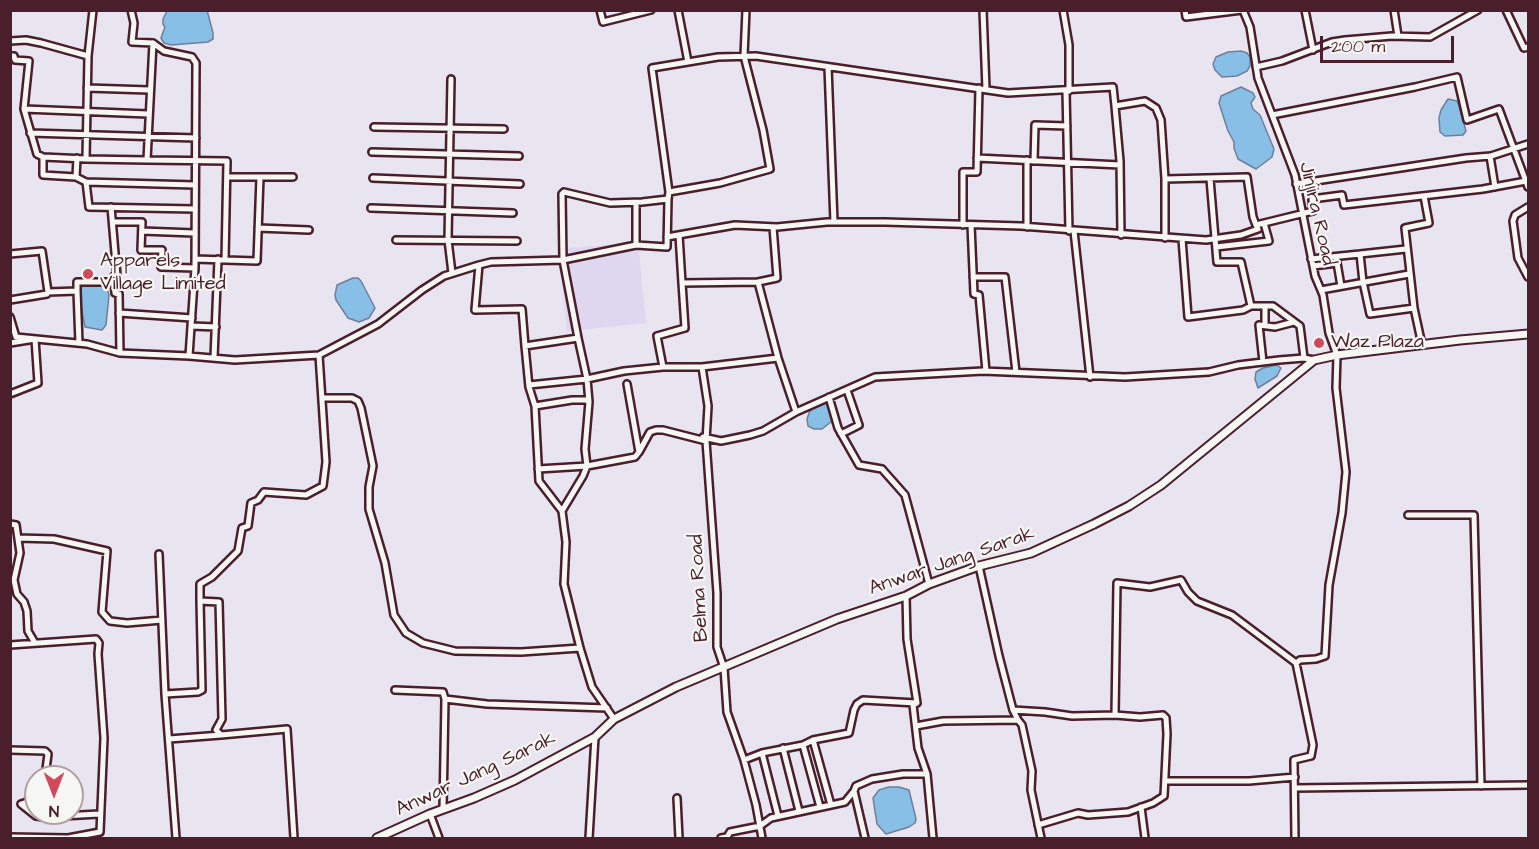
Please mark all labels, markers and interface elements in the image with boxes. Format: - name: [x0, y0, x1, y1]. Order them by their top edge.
- scale bar: [1323, 24, 1456, 62]
- text: 200 m: [1331, 34, 1385, 59]
- street label: Jinjira Road: [1292, 160, 1340, 268]
- place label: Apparels Village Limited: [100, 250, 226, 297]
- marker: Apparels Village Limited: [81, 267, 95, 281]
- place label: Waz Plaza: [1331, 331, 1424, 355]
- marker: Waz Plaza: [1312, 336, 1326, 350]
- street label: Anwar Jang Sarak: [866, 522, 1038, 602]
- street label: Belma Road: [685, 534, 715, 642]
- street label: Anwar Jang Sarak: [392, 727, 560, 823]
- north arrow: [24, 765, 84, 825]
- text: N: [49, 800, 59, 822]

